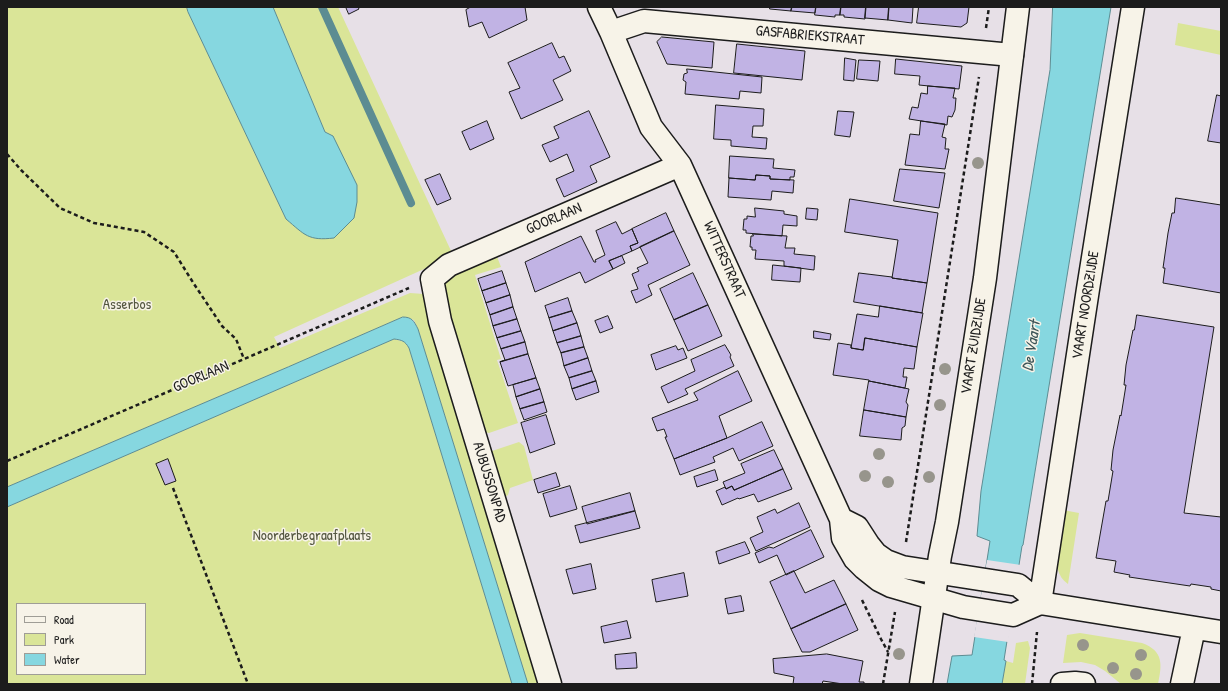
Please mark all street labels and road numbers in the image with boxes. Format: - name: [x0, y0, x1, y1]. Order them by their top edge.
- street label: GASFABRIEKSTRAAT: [755, 22, 865, 50]
- street label: GOORLAAN: [523, 199, 585, 239]
- street label: WITTERSTRAAT: [699, 219, 749, 301]
- street label: VAART NOORDZIJDE: [1069, 250, 1103, 360]
- street label: VAART ZUIDZIJDE: [958, 297, 990, 395]
- street label: GOORLAAN: [170, 357, 232, 397]
- street label: AUBUSSONPAD: [468, 440, 510, 524]

